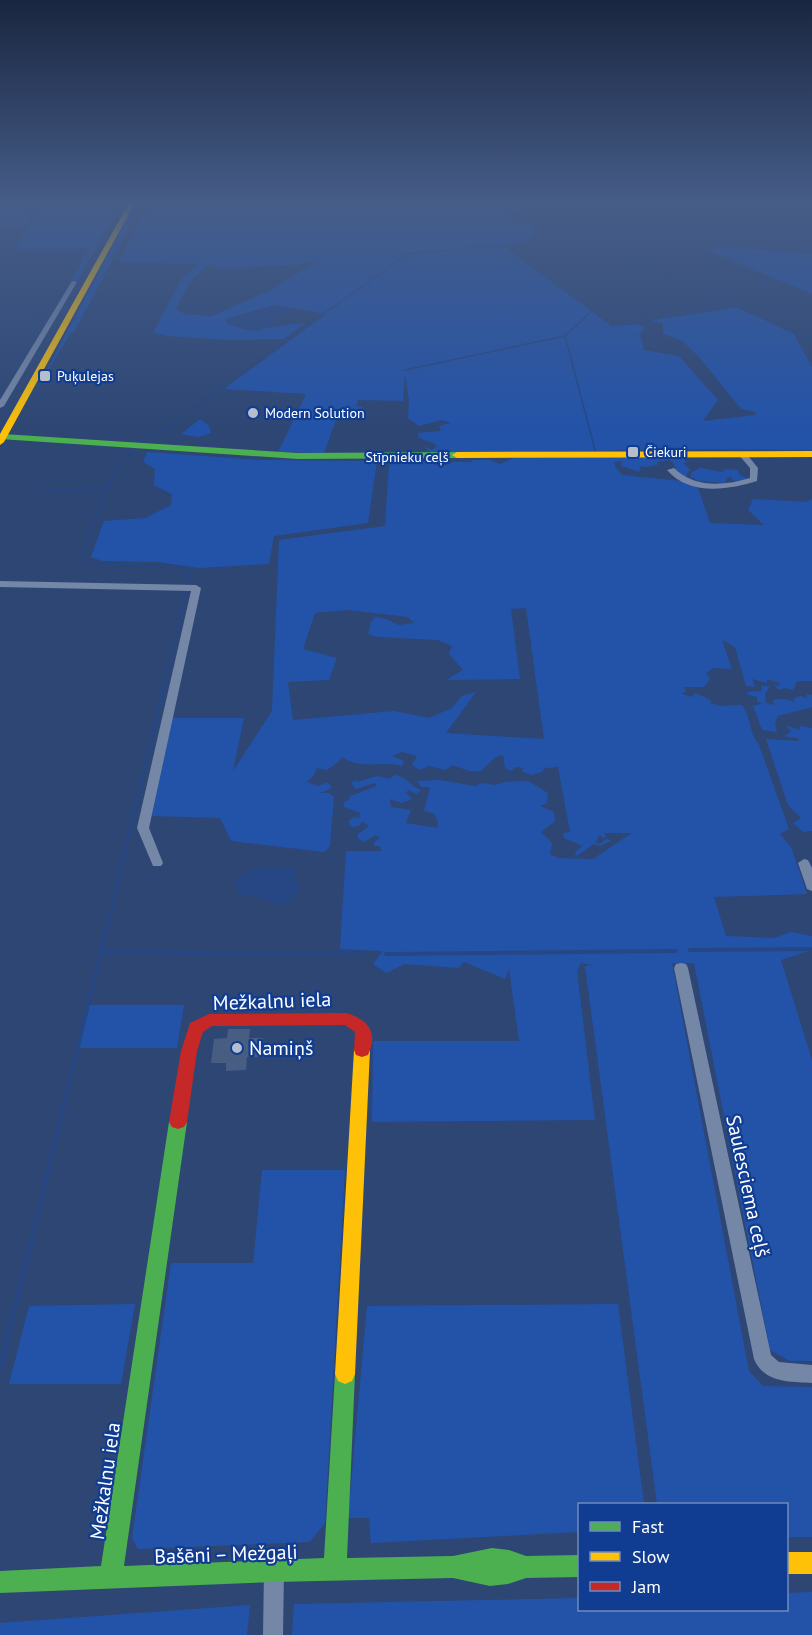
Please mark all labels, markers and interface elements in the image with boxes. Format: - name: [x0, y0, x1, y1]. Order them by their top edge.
- place label: Puķulejas: [57, 367, 114, 385]
- marker: Puķulejas: [38, 369, 52, 383]
- place label: Modern Solution: [265, 404, 365, 422]
- marker: Modern Solution: [246, 406, 260, 420]
- place label: Čiekuri: [645, 443, 687, 461]
- marker: Čiekuri: [626, 445, 640, 459]
- street label: Stīpnieku ceļš: [365, 448, 449, 466]
- street label: Mežkalnu iela: [212, 986, 332, 1016]
- place label: Namiņš: [249, 1035, 313, 1061]
- marker: Namiņš: [230, 1041, 244, 1055]
- street label: Saulesciema ceļš: [720, 1112, 776, 1260]
- street label: Mežkalnu iela: [84, 1421, 126, 1541]
- legend: [578, 1503, 788, 1611]
- text: Fast: [632, 1515, 664, 1538]
- street label: Bašēni – Mežgaļi: [154, 1539, 298, 1569]
- text: Slow: [632, 1545, 670, 1568]
- text: Jam: [631, 1575, 661, 1598]

